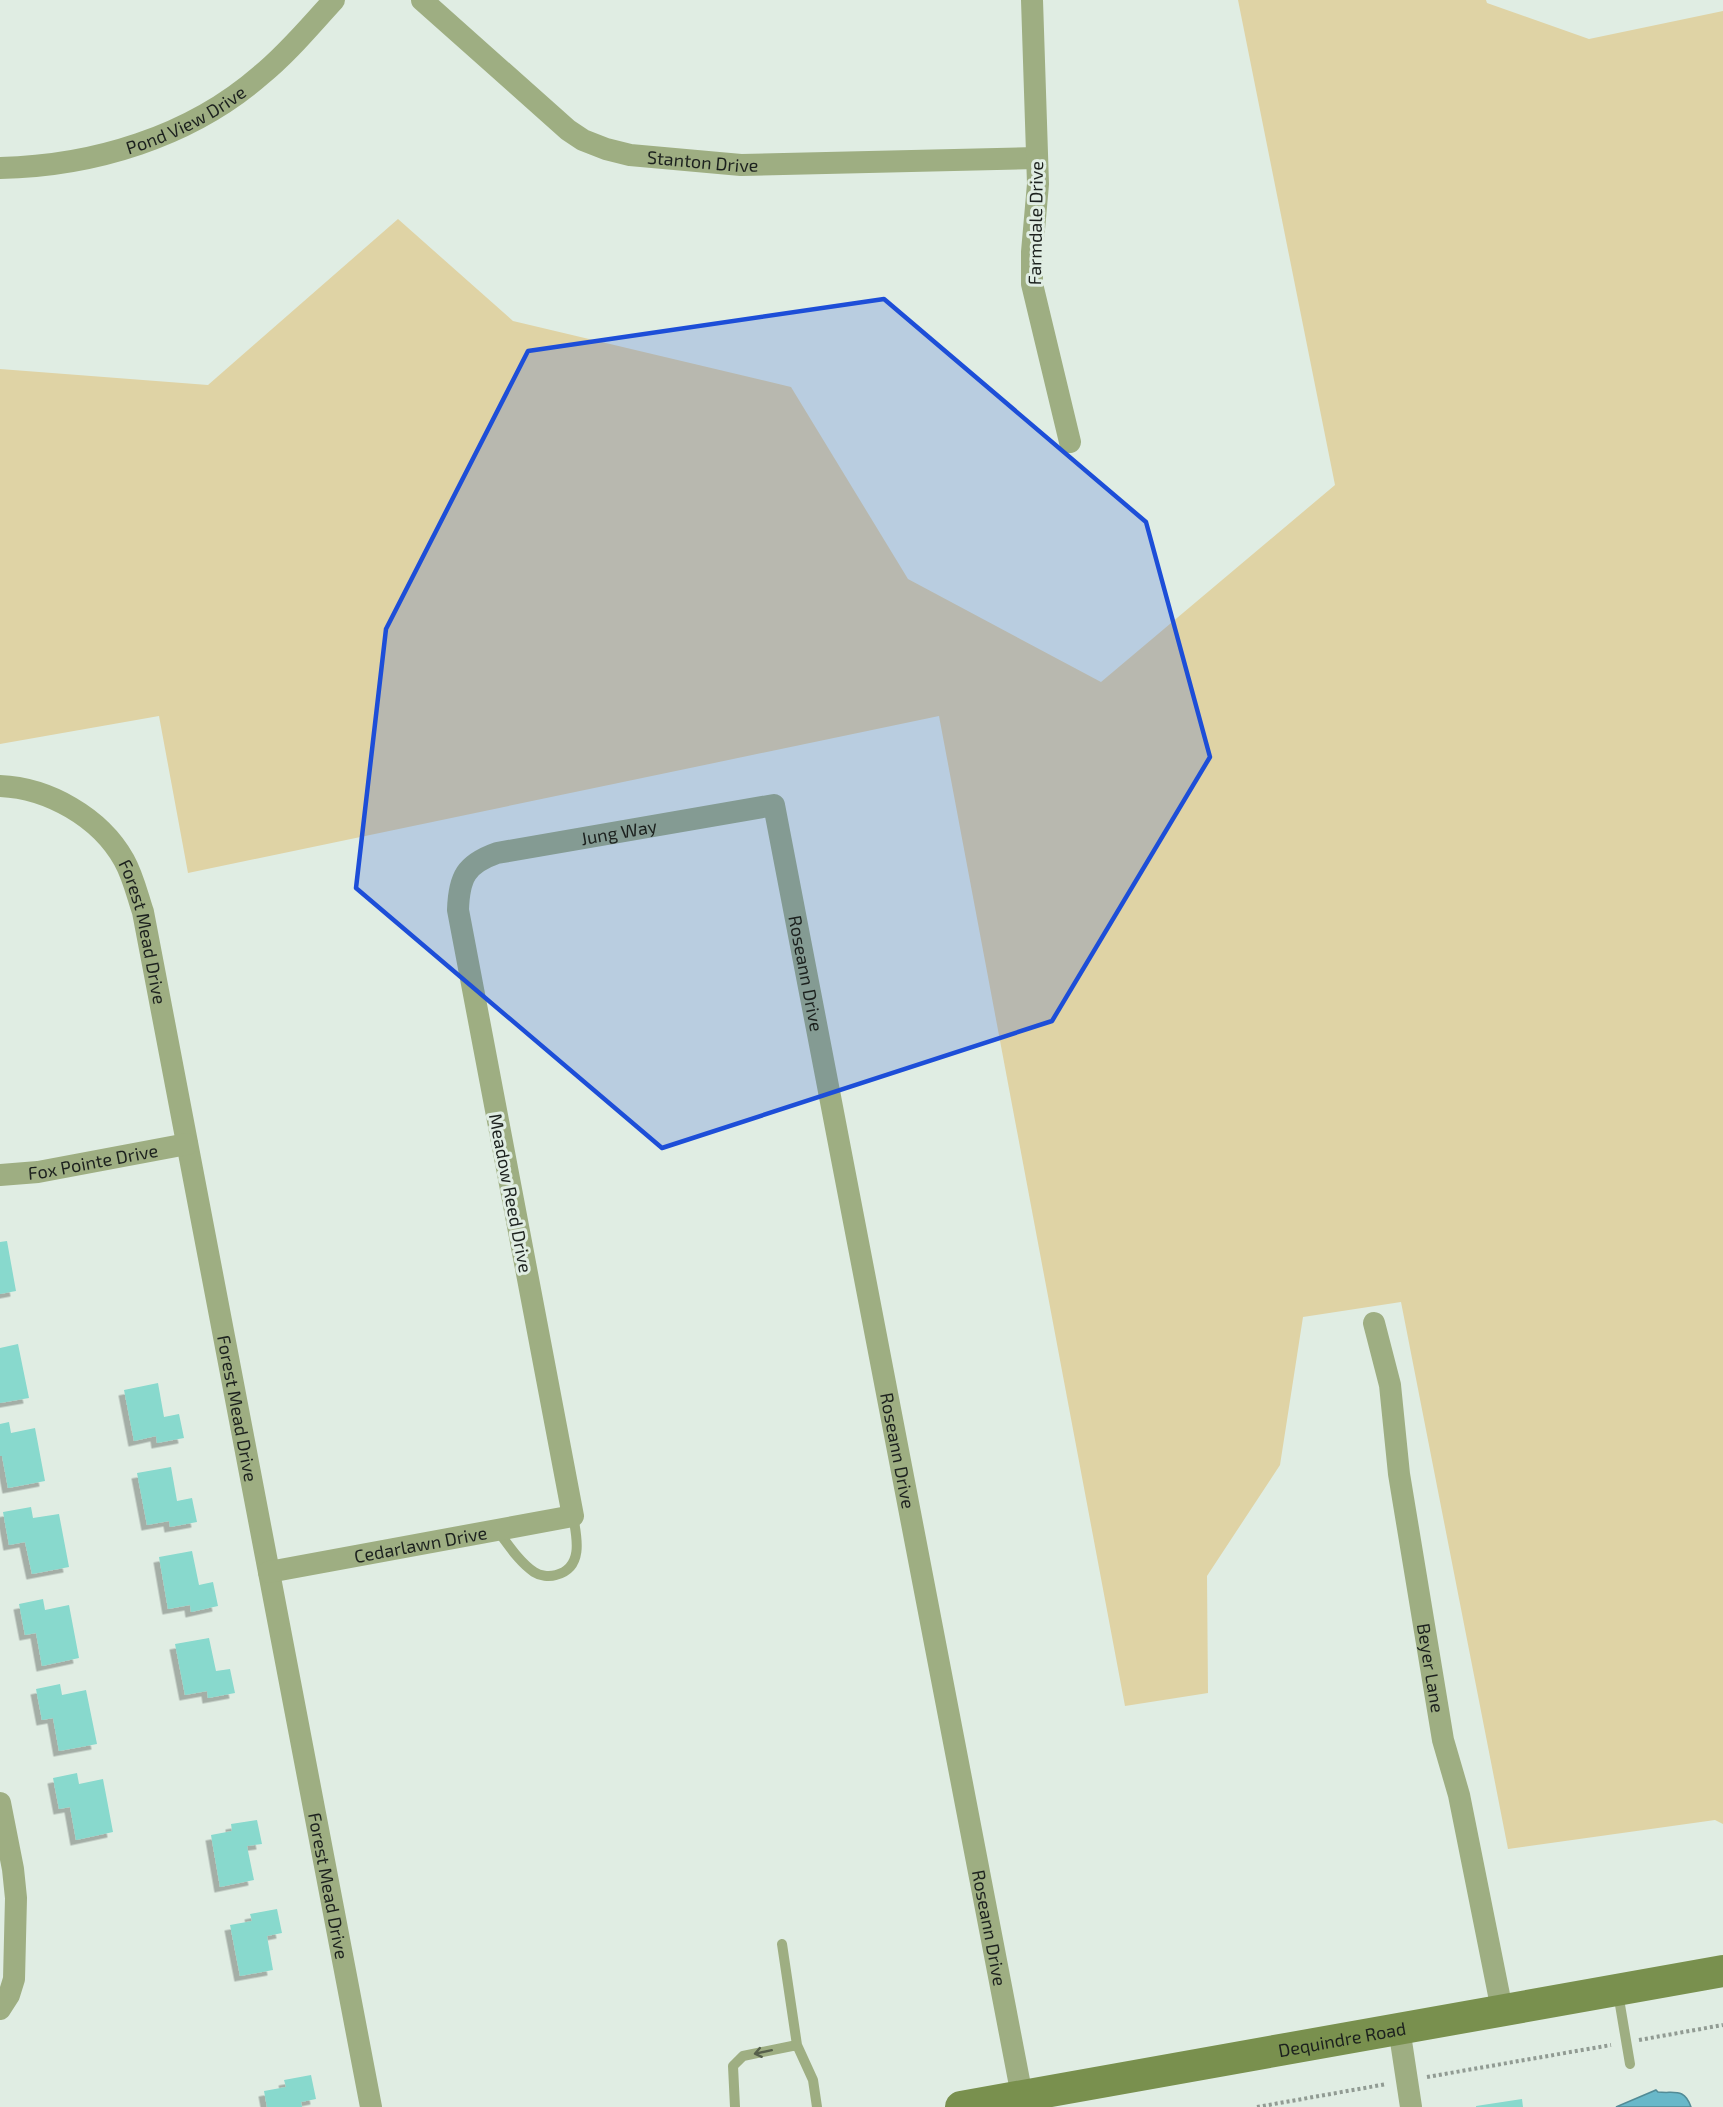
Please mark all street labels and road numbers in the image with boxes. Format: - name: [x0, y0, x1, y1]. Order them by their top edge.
- street label: Pond View Drive: [123, 81, 250, 159]
- street label: Stanton Drive: [646, 146, 759, 176]
- street label: Farmdale Drive: [1023, 161, 1047, 285]
- street label: Jung Way: [579, 814, 659, 849]
- street label: Forest Mead Drive: [114, 855, 171, 1006]
- street label: Roseann Drive: [784, 913, 828, 1033]
- street label: Meadow Reed Drive: [485, 1112, 537, 1274]
- street label: Fox Pointe Drive: [27, 1139, 160, 1184]
- street label: Forest Mead Drive: [213, 1333, 262, 1484]
- street label: Roseann Drive: [876, 1391, 920, 1510]
- street label: Cedarlawn Drive: [352, 1521, 489, 1567]
- street label: Beyer Lane: [1413, 1622, 1449, 1714]
- street label: Forest Mead Drive: [304, 1811, 354, 1961]
- street label: Roseann Drive: [968, 1868, 1012, 1988]
- street label: Dequindre Road: [1276, 2017, 1408, 2061]

